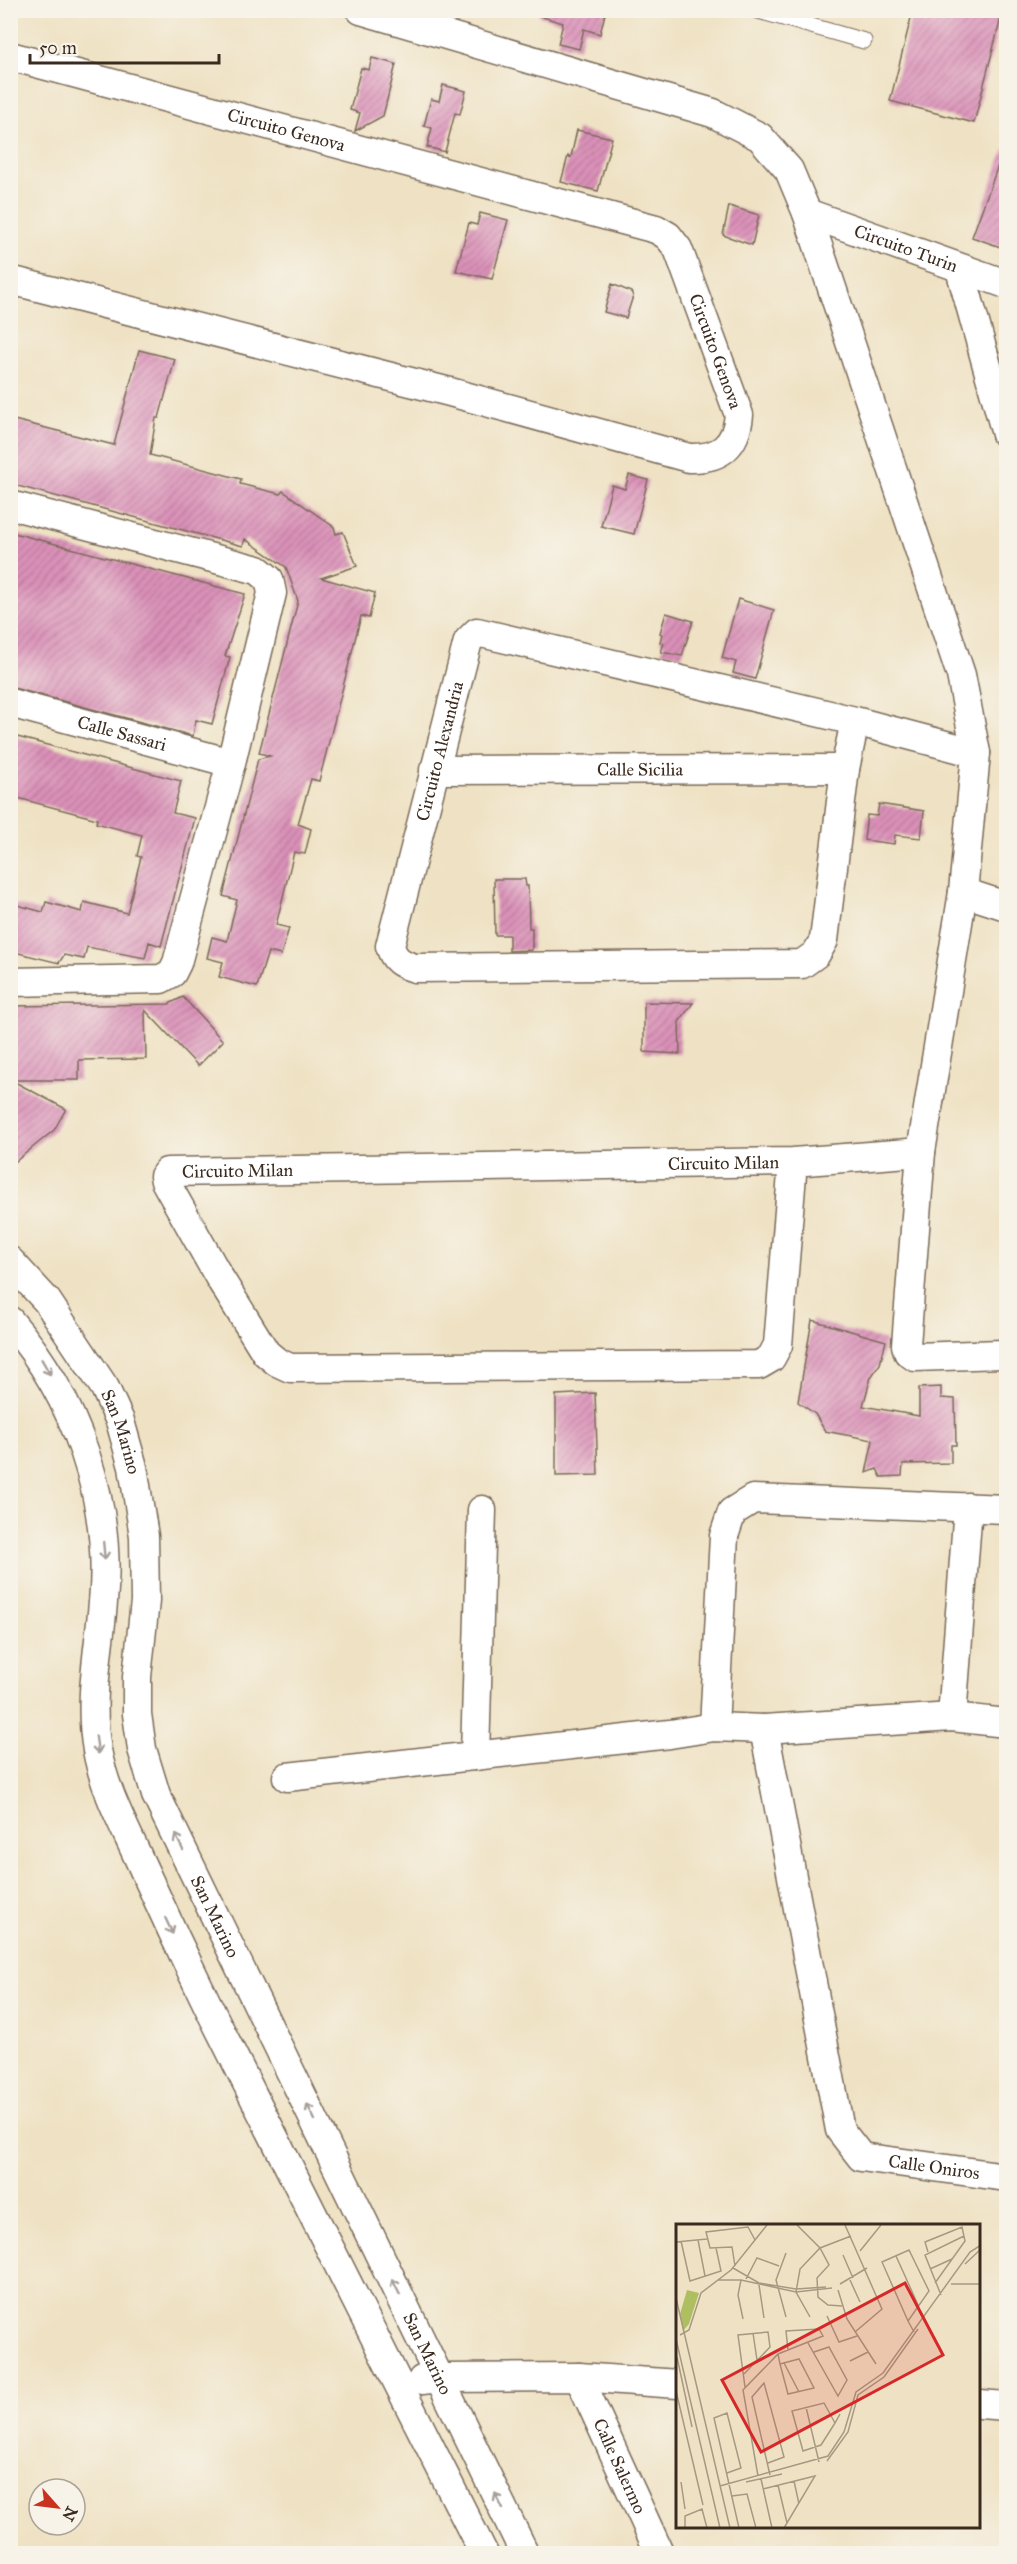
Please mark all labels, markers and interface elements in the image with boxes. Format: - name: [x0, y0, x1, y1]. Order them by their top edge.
- scale bar: [30, 27, 219, 65]
- text: 50 m: [39, 37, 77, 59]
- street label: Circuito Genova: [225, 104, 348, 156]
- street label: Circuito Turin: [851, 220, 961, 277]
- street label: Circuito Genova: [684, 291, 747, 412]
- street label: Circuito Alexandria: [411, 679, 468, 823]
- street label: Calle Sassari: [75, 711, 169, 756]
- street label: Calle Sicilia: [597, 758, 684, 781]
- street label: Circuito Milan: [668, 1151, 780, 1175]
- street label: Circuito Milan: [182, 1159, 294, 1183]
- one-way arrow: [40, 1358, 52, 1375]
- street label: San Marino: [96, 1386, 145, 1476]
- one-way arrow: [99, 1541, 110, 1561]
- one-way arrow: [92, 1735, 103, 1755]
- one-way arrow: [173, 1834, 185, 1852]
- street label: San Marino: [186, 1872, 244, 1961]
- one-way arrow: [164, 1916, 175, 1934]
- one-way arrow: [305, 2103, 317, 2121]
- street label: Calle Oniros: [887, 2150, 981, 2184]
- inset map: [676, 2224, 981, 2528]
- one-way arrow: [390, 2279, 402, 2297]
- street label: San Marino: [398, 2309, 457, 2398]
- street label: Calle Salermo: [588, 2415, 651, 2517]
- north arrow: [27, 2477, 87, 2537]
- one-way arrow: [493, 2492, 505, 2510]
- text: N: [58, 2503, 81, 2525]

